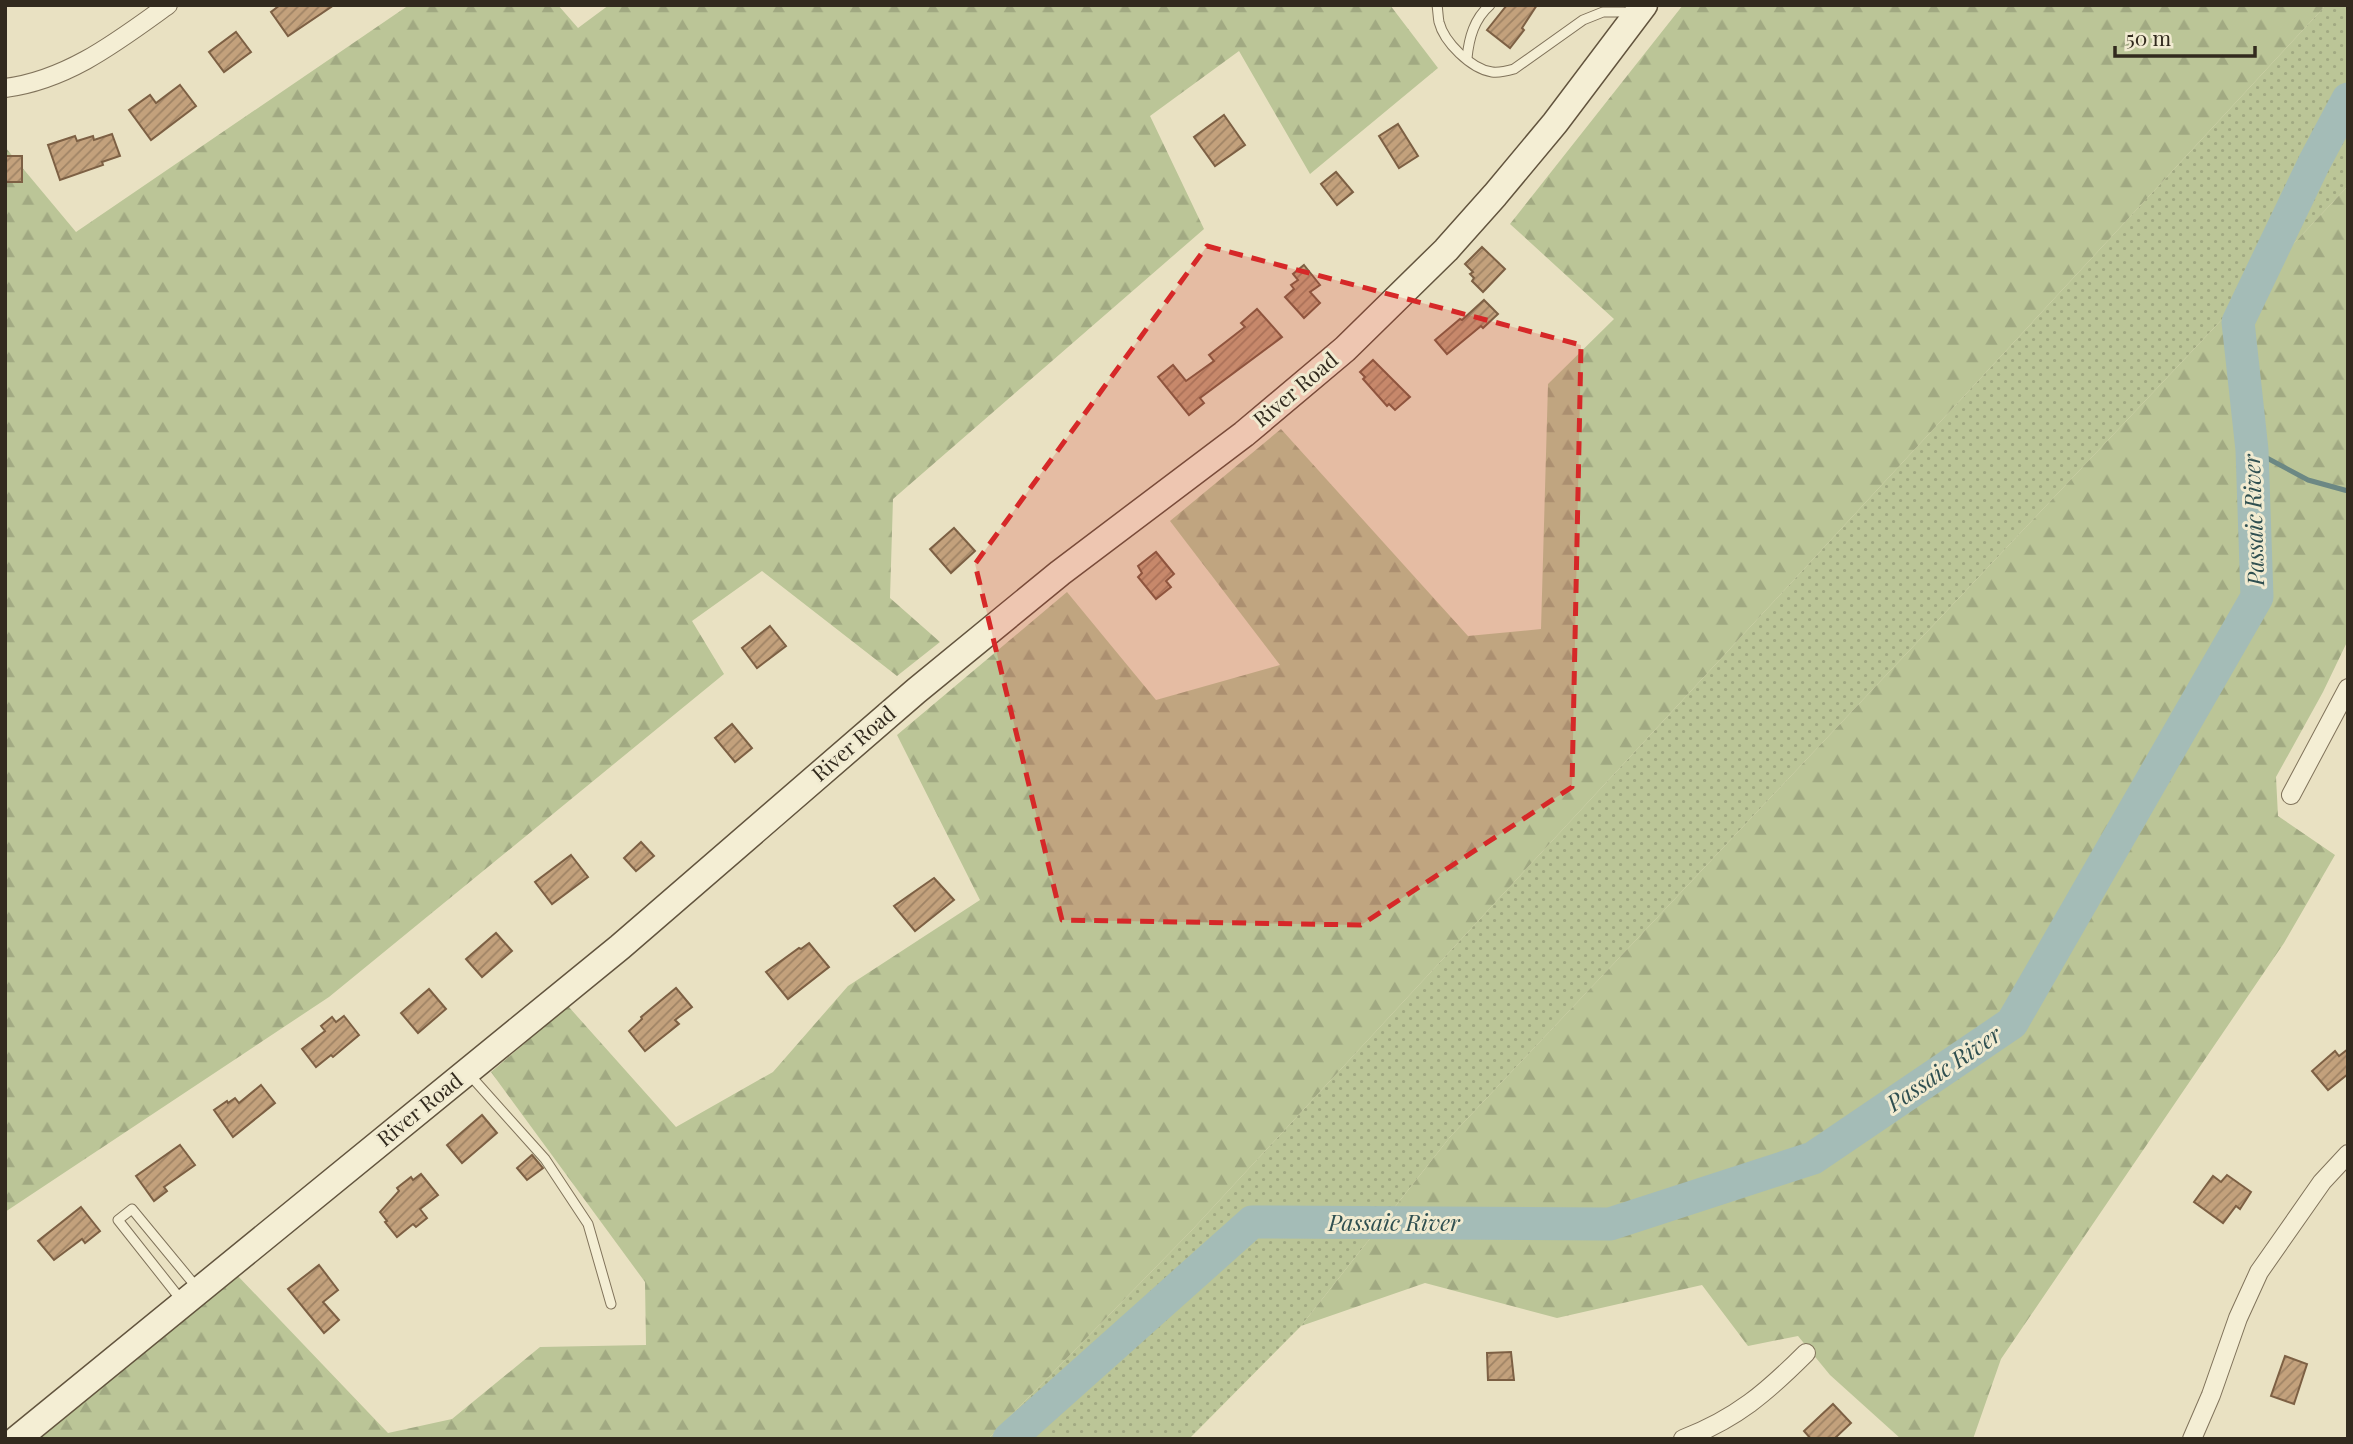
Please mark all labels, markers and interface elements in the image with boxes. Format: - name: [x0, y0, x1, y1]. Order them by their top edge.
- scale bar: [2115, 14, 2255, 58]
- text: 50 m: [2126, 23, 2172, 51]
- street label: River Road: [1247, 345, 1343, 432]
- water label: Passaic River: [2235, 452, 2270, 587]
- street label: River Road: [805, 698, 901, 787]
- water label: Passaic River: [1879, 1017, 2007, 1118]
- street label: River Road: [370, 1065, 467, 1152]
- water label: Passaic River: [1327, 1206, 1461, 1237]

